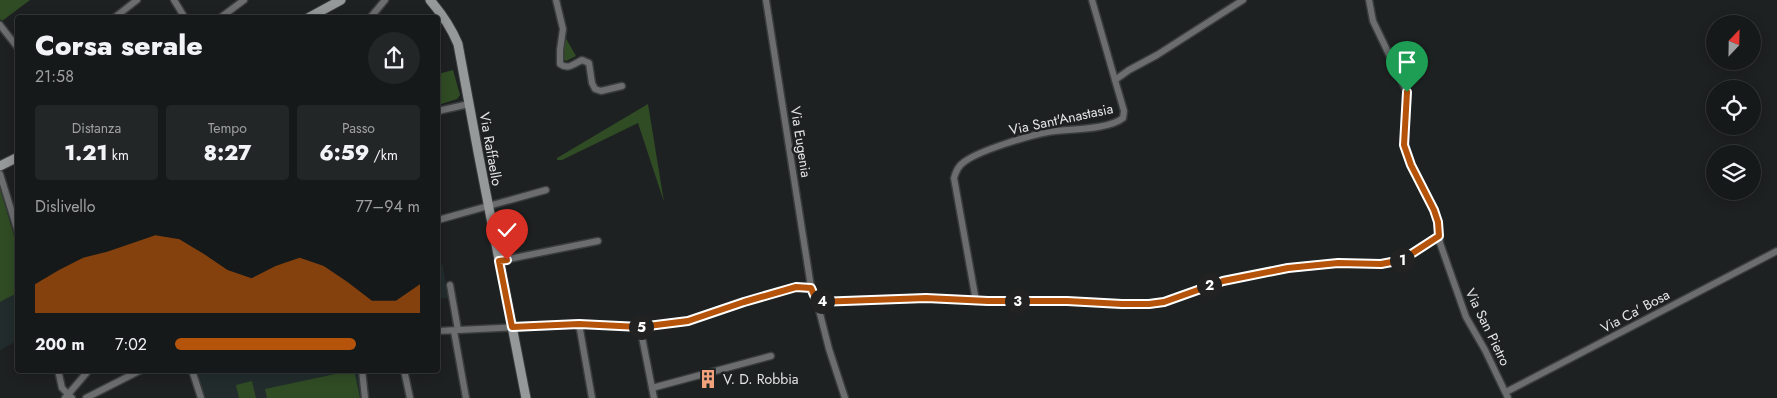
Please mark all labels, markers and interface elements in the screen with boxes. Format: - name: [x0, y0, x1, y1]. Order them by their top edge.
- north arrow: [1706, 15, 1761, 70]
- map controls: [1706, 15, 1761, 200]
- text: Corsa serale: [35, 25, 203, 66]
- button: share: [368, 32, 420, 84]
- pin: [1386, 41, 1428, 92]
- icon: arrive: [1393, 48, 1421, 76]
- text: 21:58: [35, 65, 74, 88]
- button: locate: [1706, 80, 1761, 135]
- street label: Via Sant'Anastasia: [1007, 98, 1115, 140]
- street label: Via Eugenia: [786, 105, 816, 179]
- street label: Via Raffaello: [475, 111, 507, 188]
- text: Distanza: [72, 118, 121, 138]
- text: Tempo: [208, 118, 247, 138]
- text: Passo: [342, 118, 375, 138]
- text: 1.21: [64, 138, 108, 168]
- text: 8:27: [203, 138, 252, 168]
- text: 6:59: [319, 138, 369, 168]
- text: km: [108, 145, 129, 165]
- text: /km: [369, 145, 398, 165]
- button: layers: [1706, 145, 1761, 200]
- text: Dislivello: [35, 195, 95, 218]
- text: 77–94 m: [356, 195, 420, 218]
- pin: [486, 209, 528, 260]
- icon: check: [493, 216, 521, 244]
- pin: 1: [1390, 248, 1414, 272]
- text: 1: [1399, 250, 1406, 270]
- pin: 2: [1196, 272, 1222, 298]
- text: 2: [1205, 275, 1214, 295]
- street label: Via Ca' Bosa: [1597, 284, 1673, 338]
- street label: Via San Pietro: [1461, 285, 1516, 369]
- pin: 4: [810, 288, 834, 314]
- pin: 3: [1004, 288, 1030, 314]
- text: 4: [818, 291, 827, 311]
- text: 3: [1013, 291, 1022, 311]
- pin: 5: [628, 314, 654, 340]
- text: 5: [637, 317, 646, 337]
- text: 200 m: [35, 333, 85, 356]
- text: 7:02: [115, 333, 147, 356]
- building icon: V. D. Robbia: [697, 368, 719, 390]
- place label: V. D. Robbia: [723, 369, 799, 389]

